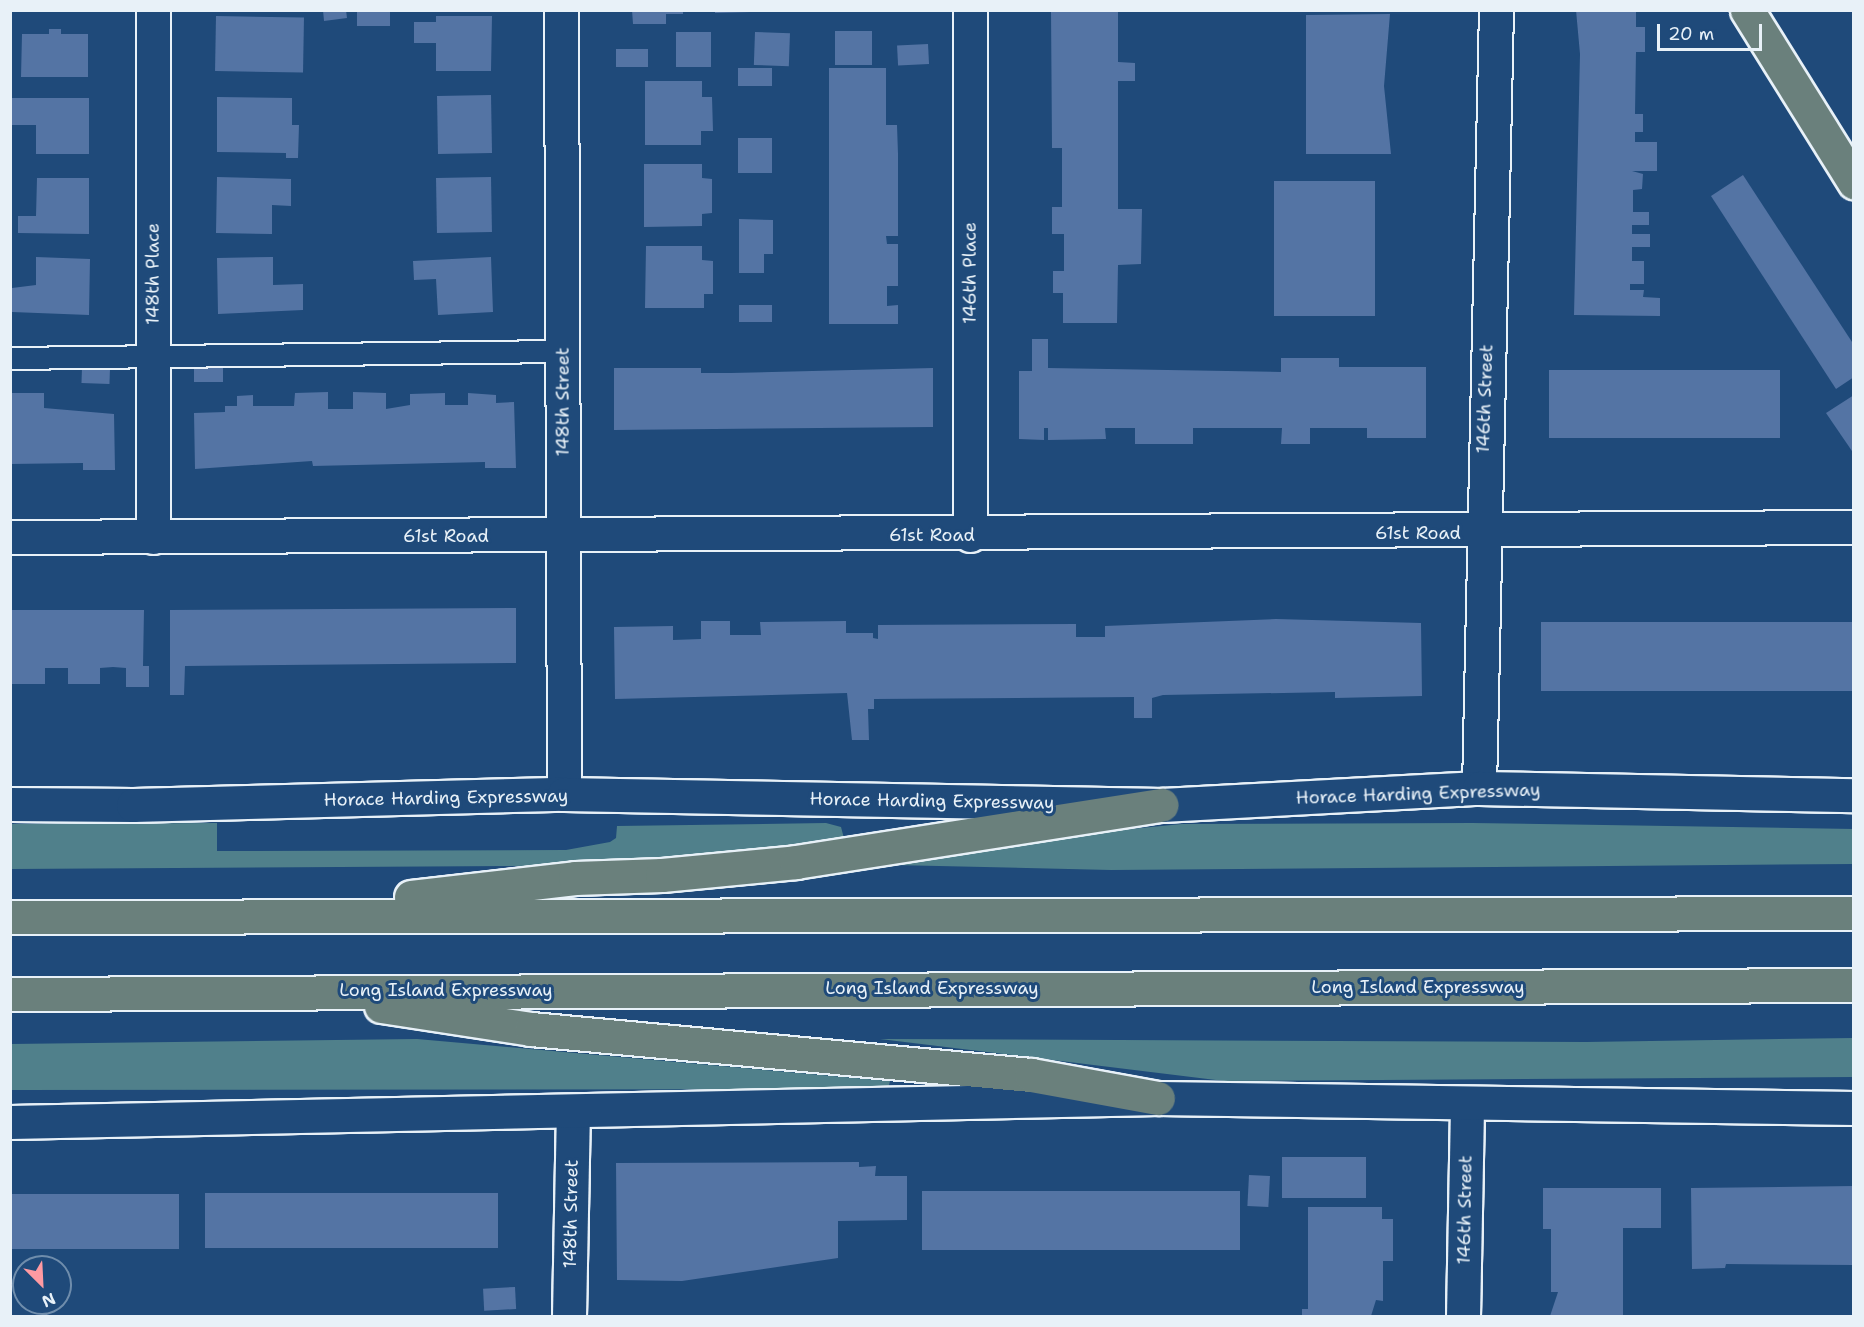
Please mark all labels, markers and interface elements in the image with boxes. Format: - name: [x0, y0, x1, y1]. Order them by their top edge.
- scale bar: [1660, 12, 1765, 50]
- text: 20 m: [1668, 22, 1714, 46]
- street label: 146th Place: [959, 222, 981, 324]
- street label: 148th Place: [142, 223, 164, 325]
- street label: 146th Street: [1472, 344, 1498, 454]
- street label: 148th Street: [552, 347, 574, 457]
- street label: 61st Road: [1375, 522, 1461, 544]
- street label: 61st Road: [889, 524, 975, 546]
- street label: 61st Road: [403, 525, 489, 547]
- street label: Horace Harding Expressway: [1295, 779, 1541, 809]
- street label: Horace Harding Expressway: [323, 785, 569, 811]
- street label: Horace Harding Expressway: [809, 788, 1055, 814]
- street label: Long Island Expressway: [1311, 976, 1525, 998]
- street label: Long Island Expressway: [825, 977, 1039, 999]
- street label: Long Island Expressway: [339, 979, 553, 1001]
- street label: 146th Street: [1453, 1155, 1477, 1265]
- street label: 148th Street: [559, 1159, 583, 1269]
- north arrow: [12, 1255, 72, 1315]
- text: N: [39, 1288, 59, 1312]

